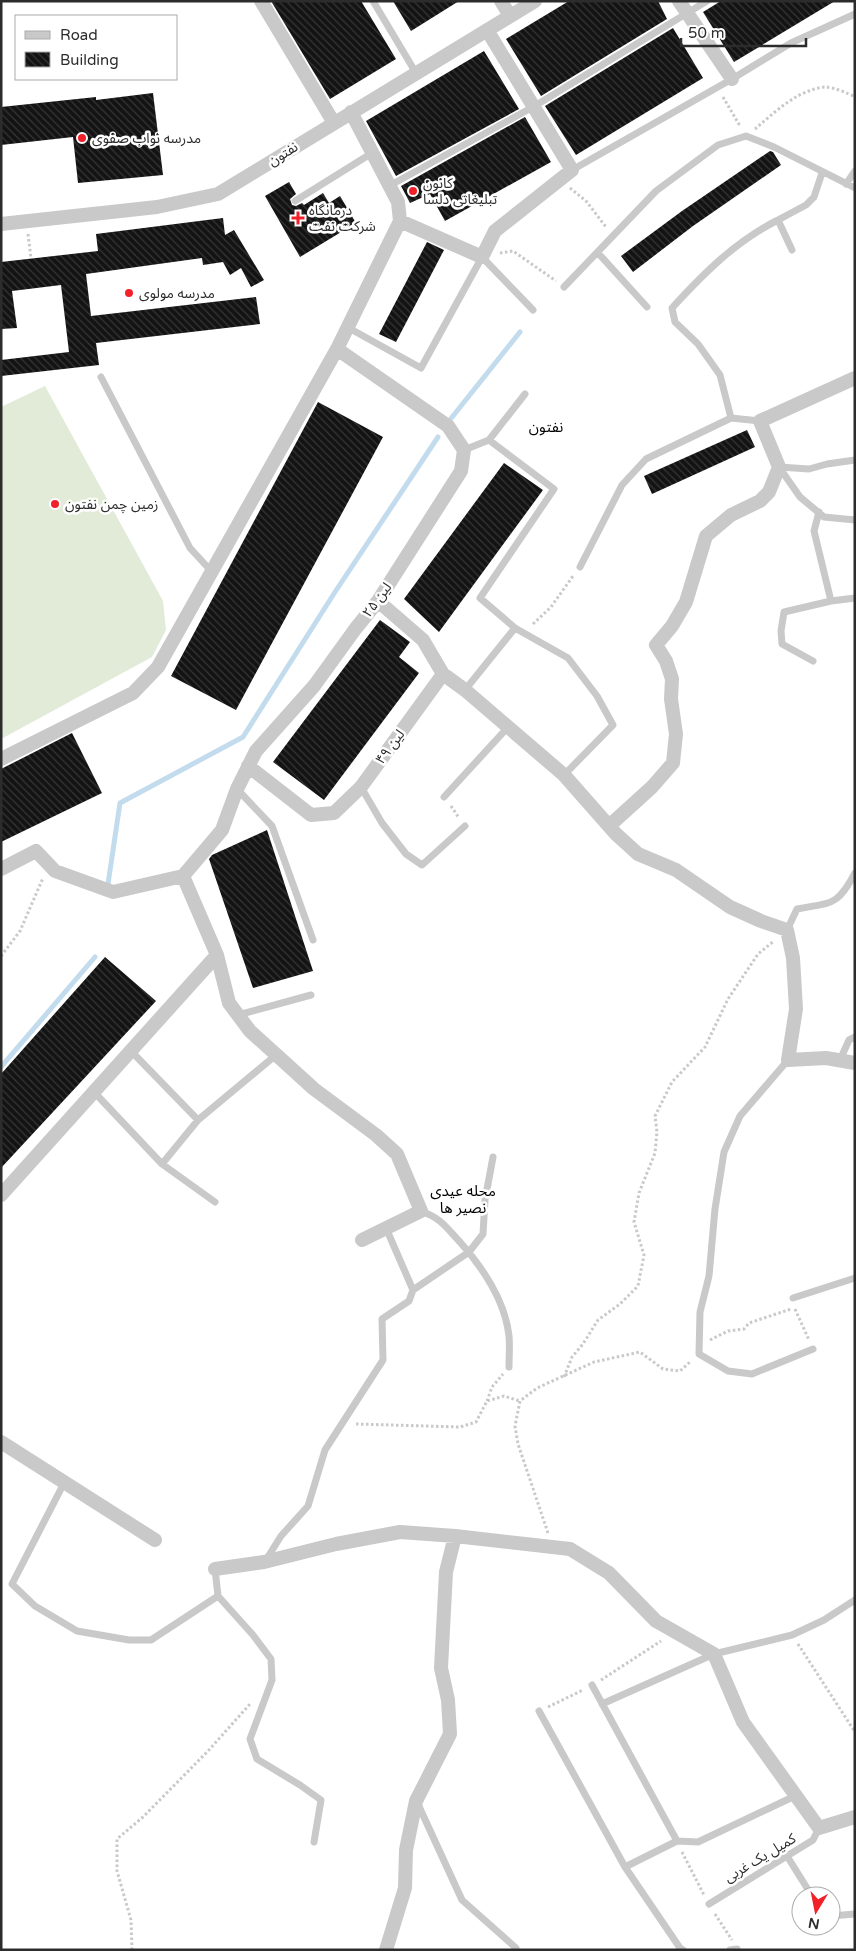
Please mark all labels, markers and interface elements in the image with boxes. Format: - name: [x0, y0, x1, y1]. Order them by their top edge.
- legend: [15, 15, 178, 80]
- scale bar: [681, 15, 806, 47]
- text: 50 m: [688, 24, 725, 42]
- text: Road: [60, 26, 98, 44]
- text: Building: [60, 51, 119, 69]
- place label: مدرسه نواب صفوی: [92, 130, 201, 147]
- marker: مدرسه نواب صفوی: [76, 132, 88, 144]
- street label: نفتون: [265, 138, 301, 170]
- place label: کانون تبلیغاتی دلسا: [423, 175, 497, 208]
- marker: کانون تبلیغاتی دلسا: [407, 185, 419, 197]
- place label: درمانگاه شرکت نفت: [309, 202, 376, 235]
- marker: درمانگاه شرکت نفت: [291, 211, 305, 225]
- place label: مدرسه مولوی: [139, 285, 215, 302]
- marker: مدرسه مولوی: [123, 287, 135, 299]
- district label: نفتون: [529, 418, 563, 436]
- place label: زمین چمن نفتون: [65, 496, 158, 514]
- marker: زمین چمن نفتون: [49, 498, 61, 510]
- street label: لین ۲۵: [359, 579, 395, 621]
- street label: لین ۴۹: [372, 726, 408, 768]
- district label: محله عیدی نصیر ها: [430, 1182, 496, 1217]
- street label: کمیل یک غربی: [721, 1830, 799, 1886]
- north arrow: [791, 1886, 841, 1936]
- text: N: [807, 1914, 821, 1933]

